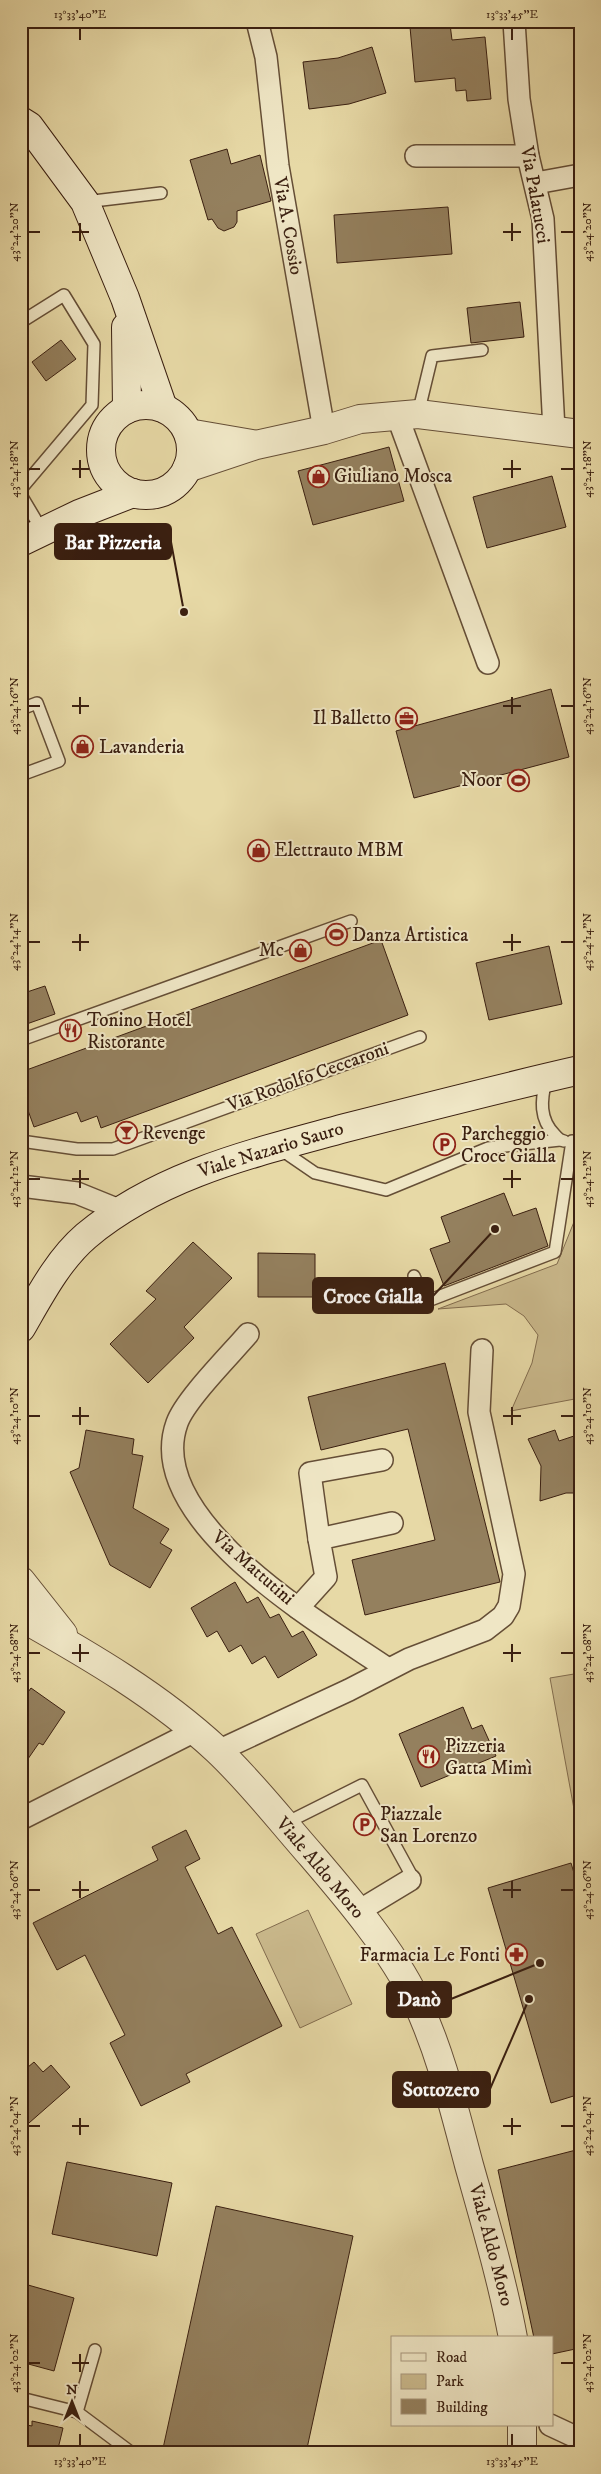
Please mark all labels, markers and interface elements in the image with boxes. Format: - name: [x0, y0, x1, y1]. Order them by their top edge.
- text: 13°33'40"E: [54, 7, 107, 22]
- text: 13°33'45"E: [486, 7, 539, 22]
- street label: Via Palatucci: [515, 144, 555, 246]
- street label: Via A. Cossio: [268, 174, 308, 277]
- text: 43°24'20"N: [7, 202, 22, 262]
- text: 43°24'20"N: [580, 202, 595, 262]
- text: 43°24'18"N: [7, 440, 22, 498]
- text: 43°24'18"N: [580, 440, 595, 498]
- shop icon: Giuliano Mosca: [306, 464, 330, 488]
- place label: Giuliano Mosca: [334, 465, 452, 488]
- callout: Bar Pizzeria: [55, 524, 171, 559]
- text: Bar Pizzeria: [65, 531, 162, 556]
- text: 43°24'16"N: [7, 677, 22, 735]
- text: 43°24'16"N: [580, 677, 595, 735]
- office icon: Il Balletto: [395, 706, 419, 730]
- place label: Il Balletto: [313, 707, 391, 730]
- shop icon: Lavanderia: [71, 735, 95, 759]
- place label: Lavanderia: [99, 736, 184, 759]
- sports icon: Noor: [506, 768, 530, 792]
- place label: Noor: [461, 769, 502, 792]
- shop icon: Elettrauto MBM: [246, 838, 270, 862]
- place label: Elettrauto MBM: [274, 839, 404, 862]
- text: 43°24'14"N: [7, 913, 22, 971]
- text: 43°24'14"N: [580, 913, 595, 971]
- sports icon: Danza Artistica: [324, 923, 348, 947]
- place label: Danza Artistica: [352, 924, 468, 947]
- shop icon: Mc: [288, 938, 312, 962]
- place label: Mc: [259, 939, 284, 962]
- place label: Tonino Hotel Ristorante: [87, 1009, 191, 1054]
- restaurant icon: Tonino Hotel Ristorante: [59, 1019, 83, 1043]
- street label: Via Rodolfo Ceccaroni: [223, 1037, 392, 1117]
- street label: Viale Nazario Sauro: [195, 1117, 346, 1183]
- bar icon: Revenge: [114, 1121, 138, 1145]
- place label: Revenge: [142, 1122, 206, 1145]
- place label: Parcheggio Croce Gialla: [461, 1123, 556, 1168]
- parking icon: Parcheggio Croce Gialla: [433, 1133, 457, 1157]
- text: 43°24'12"N: [7, 1150, 22, 1208]
- text: 43°24'12"N: [580, 1150, 595, 1208]
- callout: Croce Gialla: [313, 1278, 433, 1313]
- text: Croce Gialla: [323, 1285, 423, 1310]
- text: 43°24'10"N: [7, 1387, 22, 1445]
- text: 43°24'10"N: [580, 1387, 595, 1445]
- street label: Via Mattutini: [206, 1525, 299, 1610]
- text: 43°24'08"N: [7, 1623, 22, 1683]
- text: 43°24'08"N: [580, 1623, 595, 1683]
- place label: Pizzeria Gatta Mimì: [445, 1735, 532, 1780]
- restaurant icon: Pizzeria Gatta Mimì: [417, 1745, 441, 1769]
- place label: Piazzale San Lorenzo: [380, 1803, 477, 1848]
- street label: Viale Aldo Moro: [270, 1812, 369, 1924]
- parking icon: Piazzale San Lorenzo: [352, 1813, 376, 1837]
- text: 43°24'06"N: [7, 1860, 22, 1920]
- text: 43°24'06"N: [580, 1860, 595, 1920]
- pharmacy icon: Farmacia Le Fonti: [504, 1943, 528, 1967]
- place label: Farmacia Le Fonti: [360, 1944, 500, 1967]
- callout: Danò: [387, 1982, 451, 2017]
- text: Danò: [397, 1988, 441, 2013]
- callout: Sottozero: [393, 2072, 490, 2107]
- text: Sottozero: [403, 2078, 480, 2103]
- text: 43°24'04"N: [7, 2096, 22, 2156]
- text: 43°24'04"N: [580, 2096, 595, 2156]
- street label: Viale Aldo Moro: [463, 2180, 518, 2309]
- text: 43°24'02"N: [7, 2333, 22, 2393]
- text: 43°24'02"N: [580, 2333, 595, 2393]
- legend: [391, 2336, 554, 2426]
- text: Road: [436, 2348, 468, 2367]
- text: Park: [436, 2372, 465, 2391]
- north arrow: [48, 2376, 98, 2426]
- text: N: [66, 2381, 78, 2399]
- text: Building: [436, 2398, 488, 2417]
- text: 13°33'40"E: [54, 2454, 107, 2469]
- text: 13°33'45"E: [486, 2454, 539, 2469]

